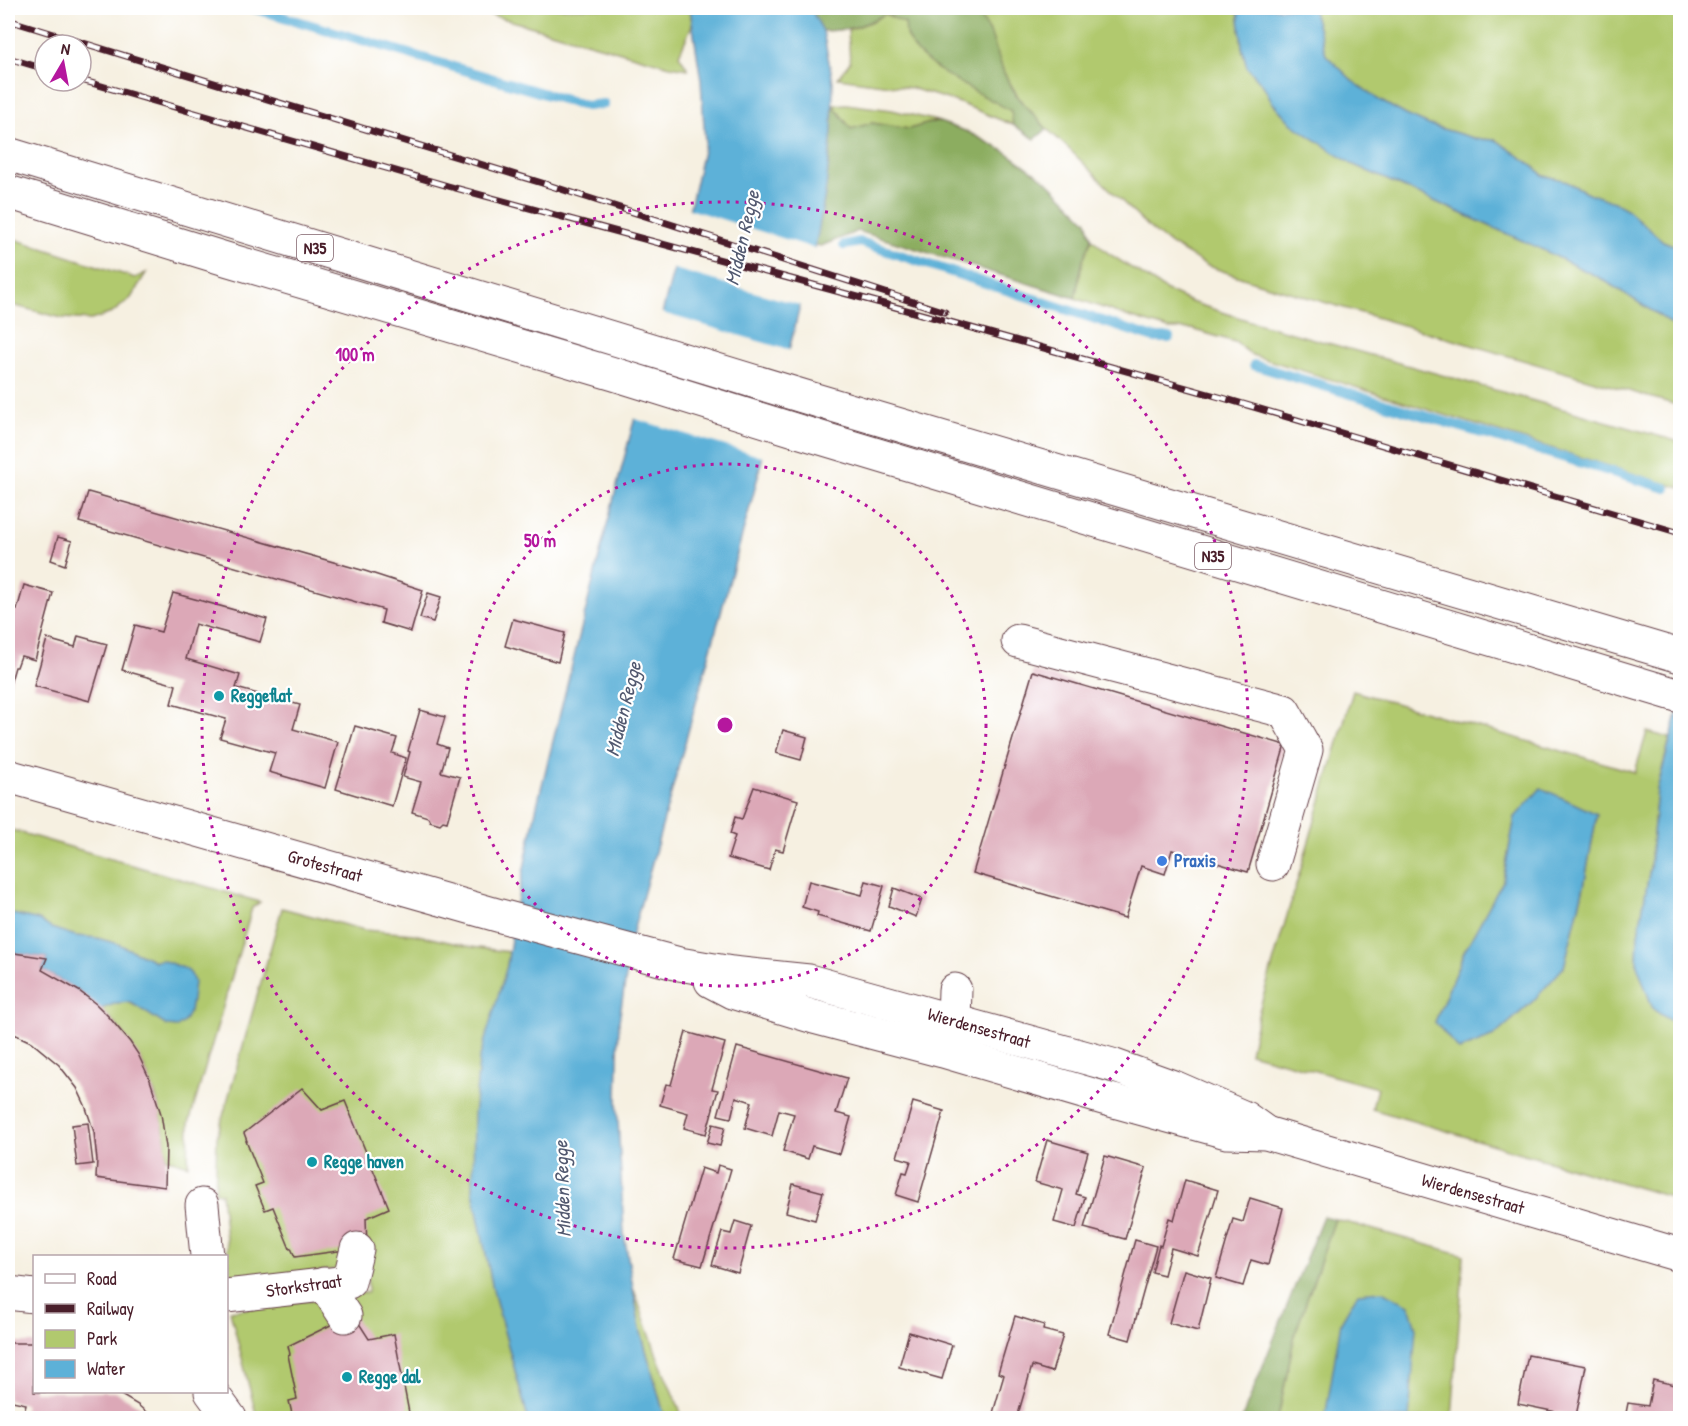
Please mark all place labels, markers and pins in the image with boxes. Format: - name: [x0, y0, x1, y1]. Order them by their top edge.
- place label: Reggeflat: [231, 683, 293, 709]
- marker: Reggeflat: [212, 689, 226, 703]
- centre of rings: [715, 715, 735, 735]
- place label: Praxis: [1174, 848, 1216, 873]
- marker: Praxis: [1155, 854, 1169, 868]
- place label: Regge haven: [324, 1149, 404, 1175]
- marker: Regge haven: [305, 1155, 319, 1169]
- place label: Regge dal: [359, 1364, 422, 1390]
- marker: Regge dal: [340, 1370, 354, 1384]

